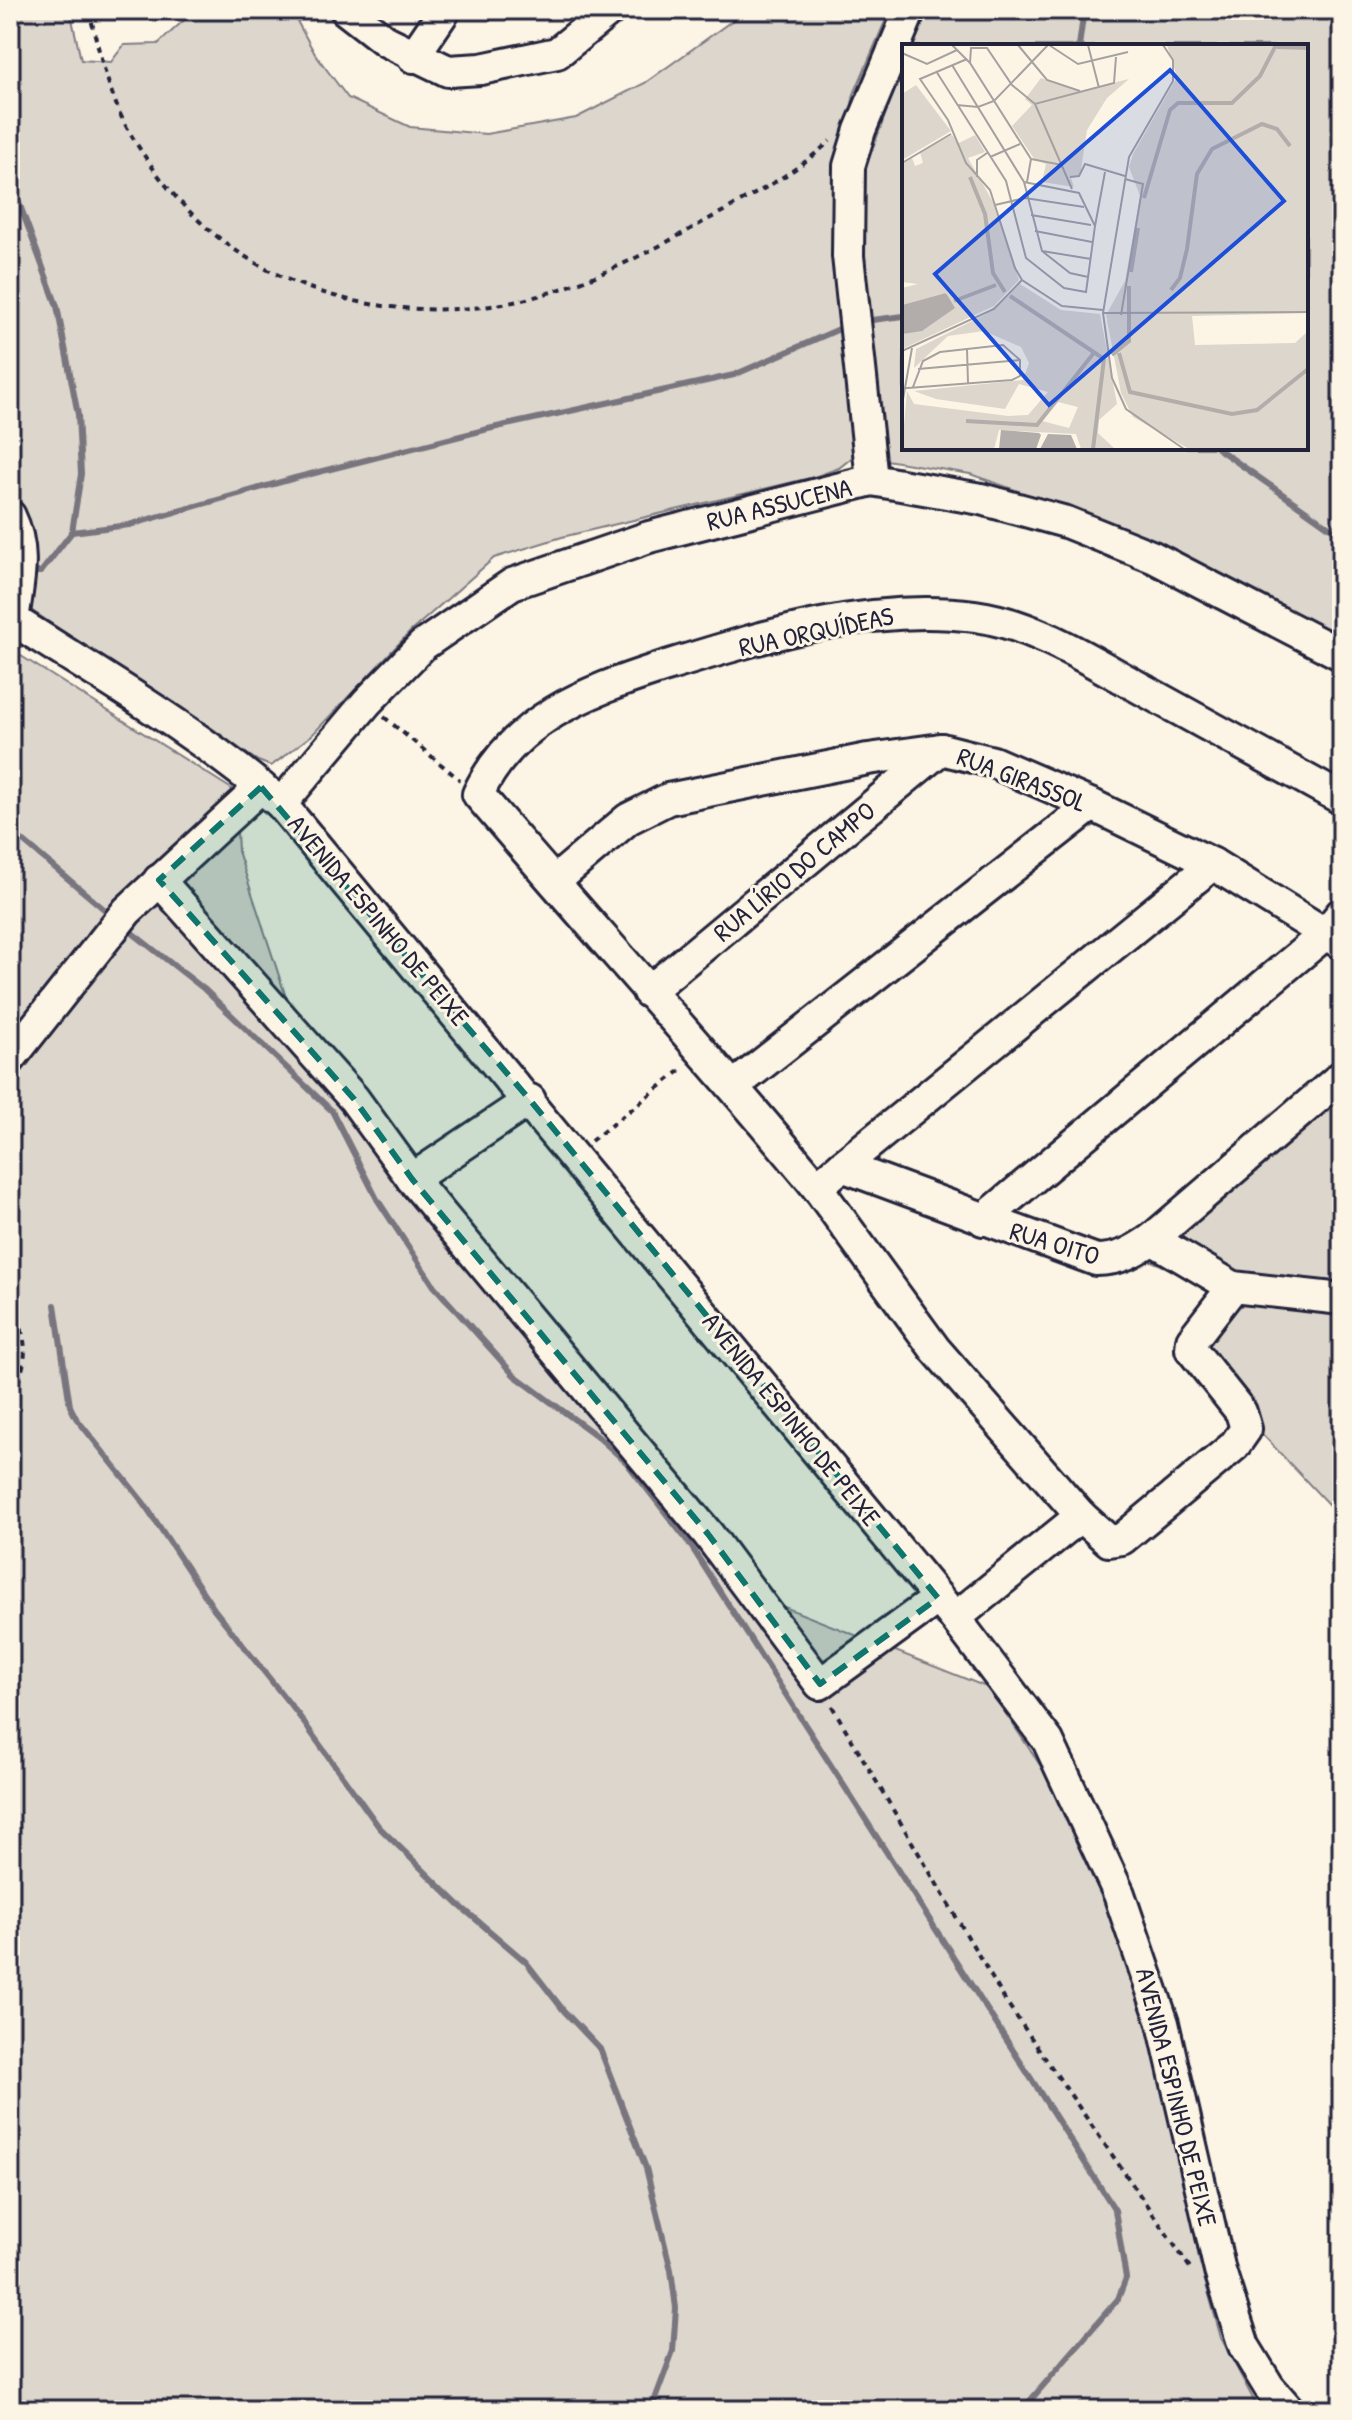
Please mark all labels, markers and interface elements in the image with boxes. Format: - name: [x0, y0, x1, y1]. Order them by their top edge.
- inset map: [902, 44, 1308, 450]
- street label: RUA ASSUCENA: [703, 469, 855, 539]
- street label: RUA ORQUÍDEAS: [736, 598, 896, 664]
- street label: RUA GIRASSOL: [952, 738, 1092, 820]
- street label: RUA LÍRIO DO CAMPO: [706, 793, 882, 949]
- street label: AVENIDA ESPINHO DE PEIXE: [280, 807, 478, 1033]
- street label: RUA OITO: [1006, 1213, 1104, 1273]
- street label: AVENIDA ESPINHO DE PEIXE: [695, 1305, 889, 1533]
- street label: AVENIDA ESPINHO DE PEIXE: [1128, 1964, 1226, 2230]

